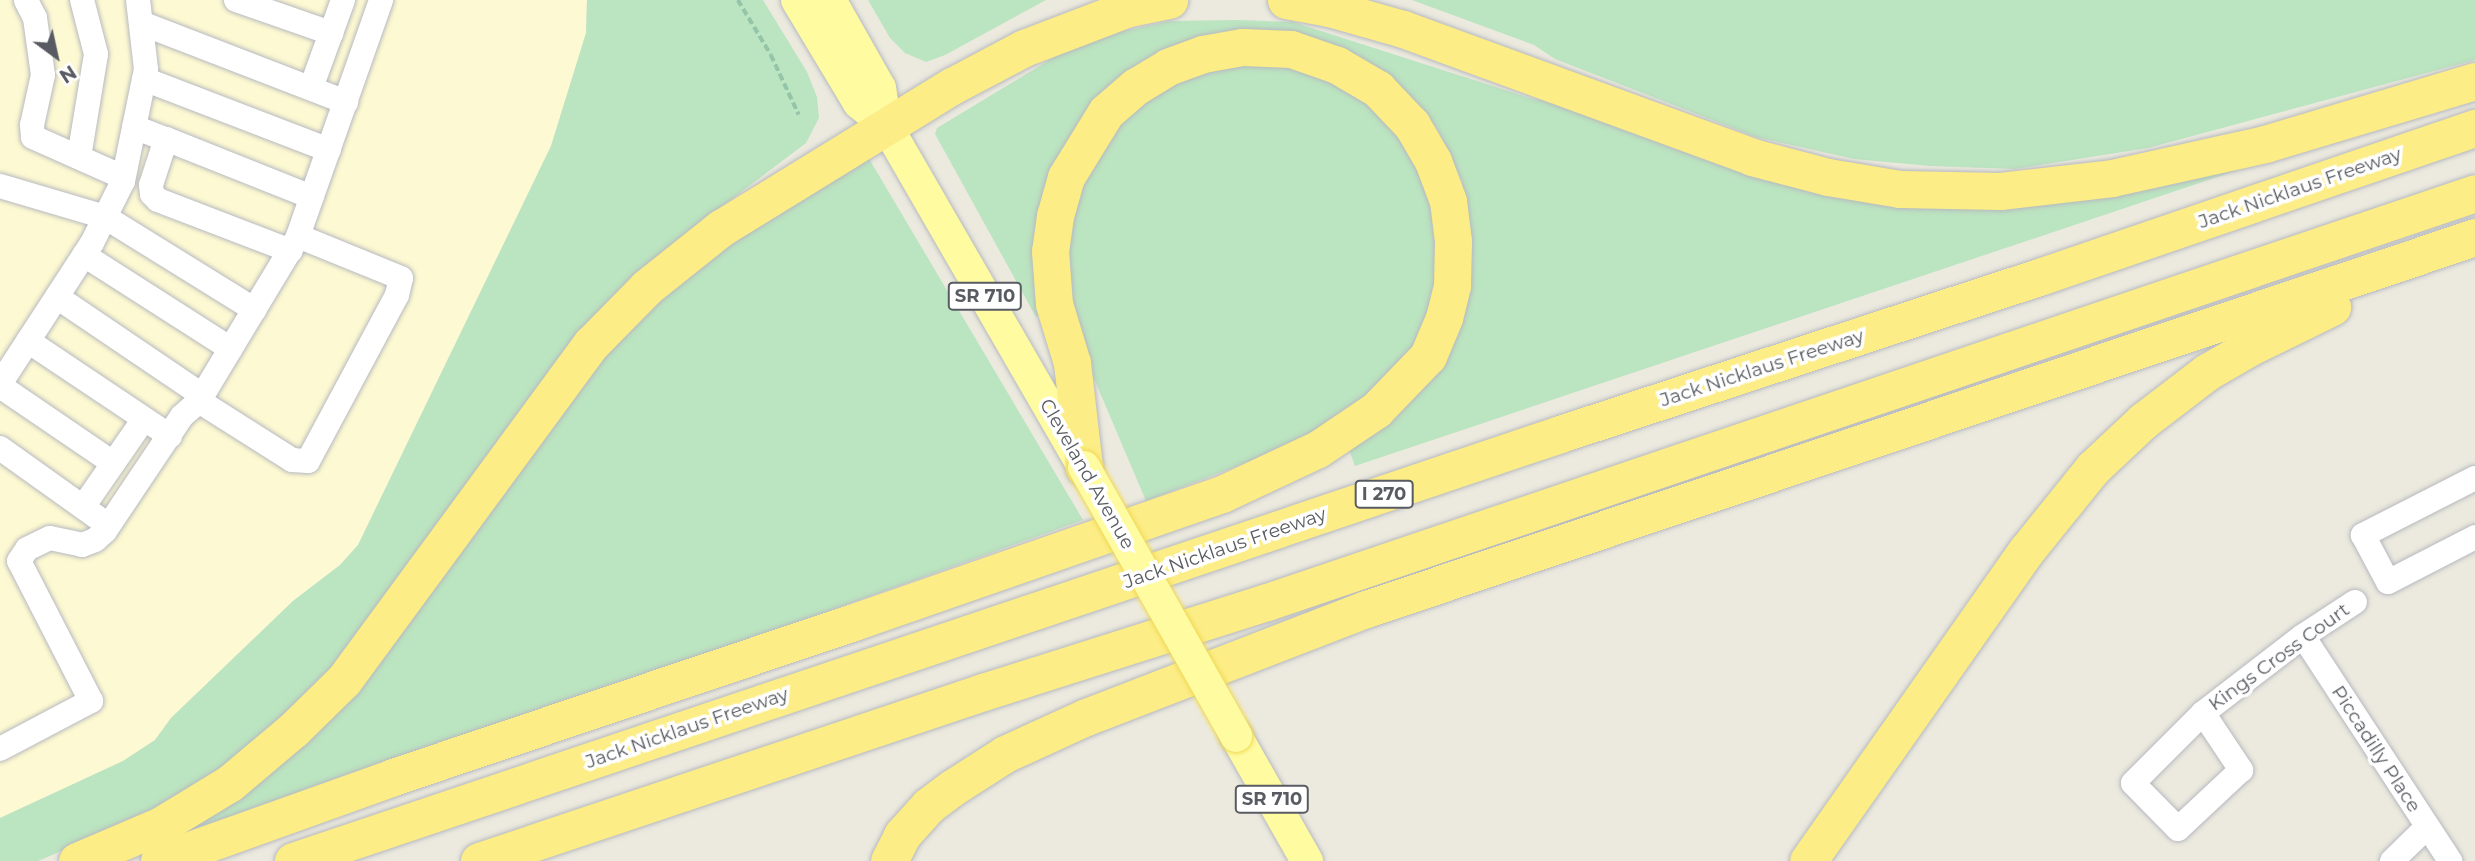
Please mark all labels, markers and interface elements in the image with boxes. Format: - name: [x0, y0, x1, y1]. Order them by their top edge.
- north arrow: [21, 21, 91, 91]
- text: N: [55, 60, 80, 88]
- street label: Jack Nicklaus Freeway: [2196, 143, 2404, 233]
- road number: SR 710: [946, 282, 1024, 310]
- street label: Jack Nicklaus Freeway: [1657, 324, 1867, 412]
- street label: Cleveland Avenue: [1035, 395, 1139, 553]
- road number: I 270: [1354, 480, 1414, 508]
- street label: Jack Nicklaus Freeway: [1121, 503, 1329, 593]
- street label: Kings Cross Court: [2204, 598, 2354, 716]
- street label: Piccadilly Place: [2327, 681, 2425, 817]
- street label: Jack Nicklaus Freeway: [583, 683, 791, 773]
- road number: SR 710: [1234, 784, 1310, 814]

